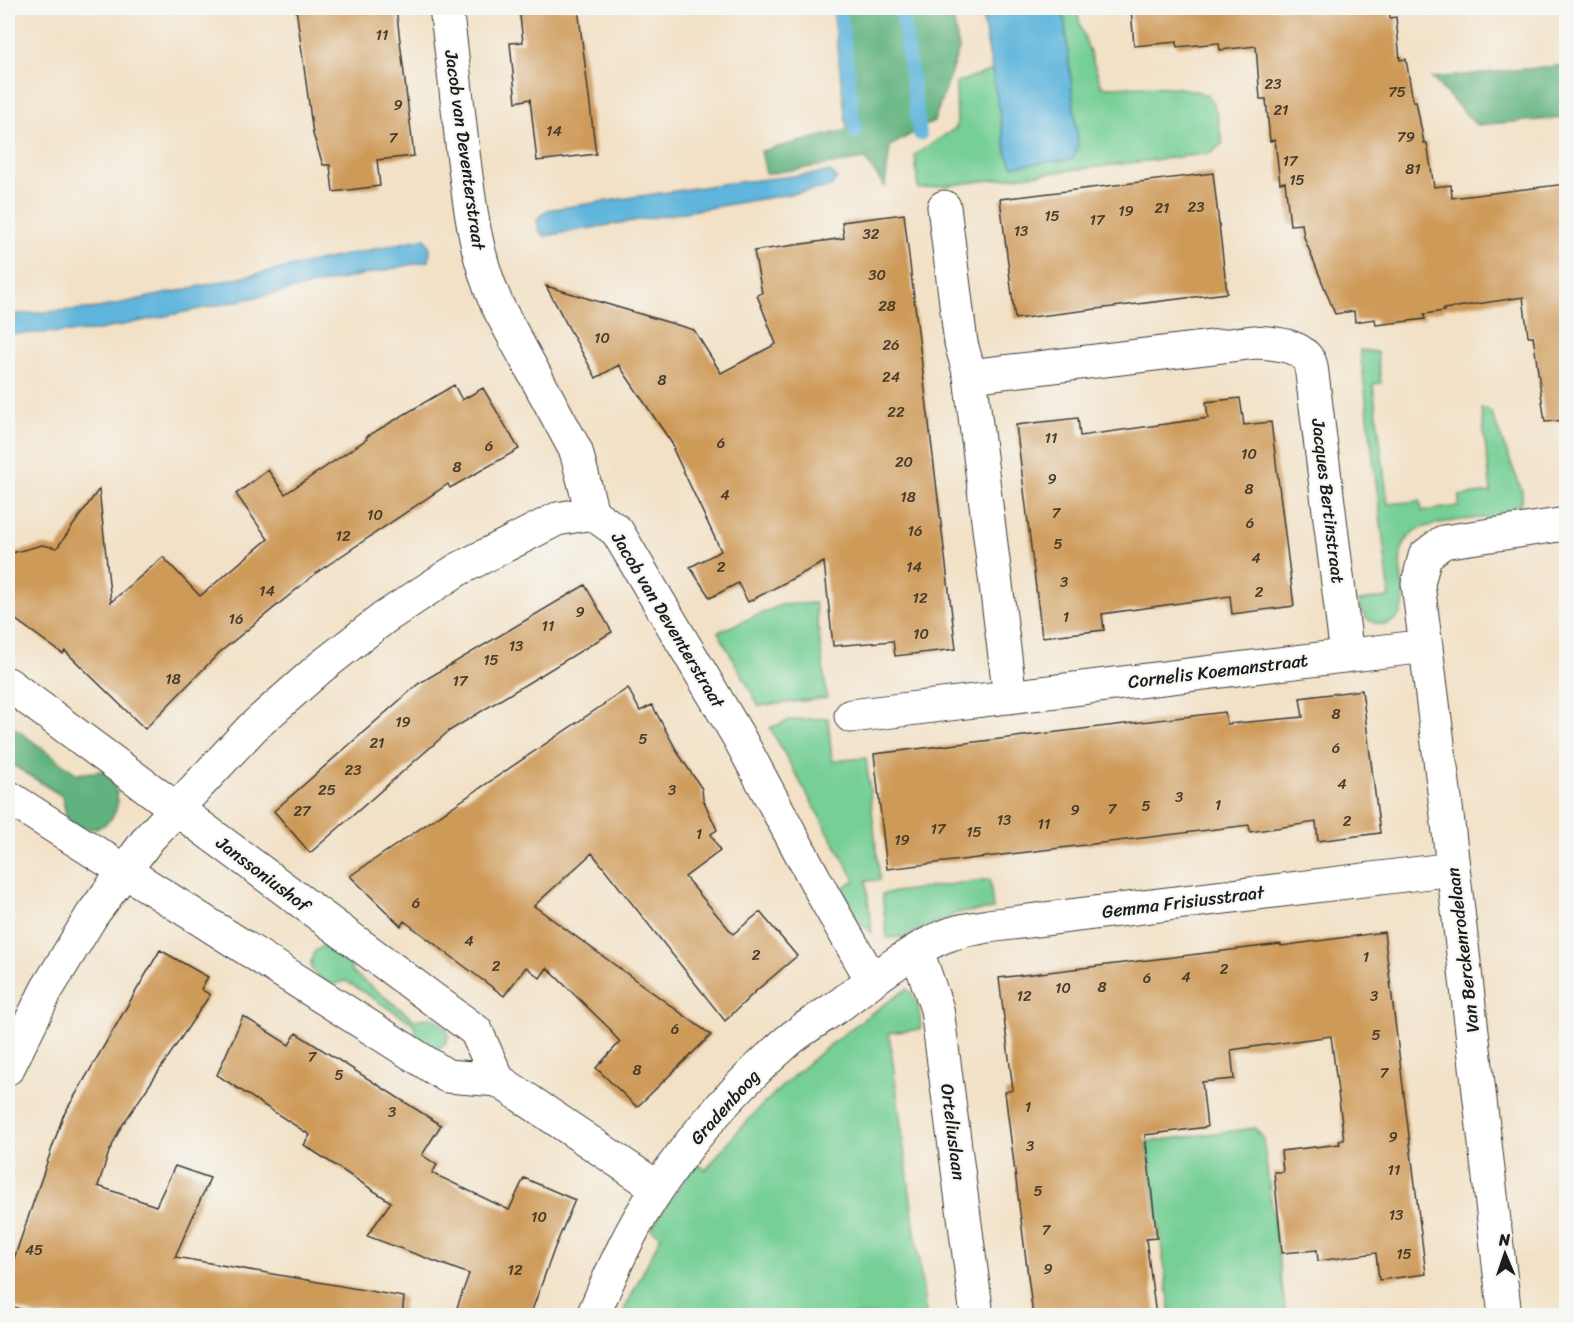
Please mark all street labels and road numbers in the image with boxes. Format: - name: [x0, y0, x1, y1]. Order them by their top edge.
- street label: Jacob van Deventerstraat: [435, 47, 495, 252]
- street label: Jacques Bertinstraat: [1302, 416, 1354, 585]
- street label: Jacob van Deventerstraat: [602, 525, 734, 715]
- street label: Cornelis Koemanstraat: [1126, 644, 1310, 698]
- street label: Janssoniushof: [208, 827, 319, 922]
- street label: Van Berckenrodelaan: [1437, 865, 1489, 1034]
- street label: Gemma Frisiusstraat: [1100, 876, 1267, 928]
- street label: Gradenboog: [682, 1062, 768, 1152]
- street label: Orteliuslaan: [931, 1082, 975, 1182]

